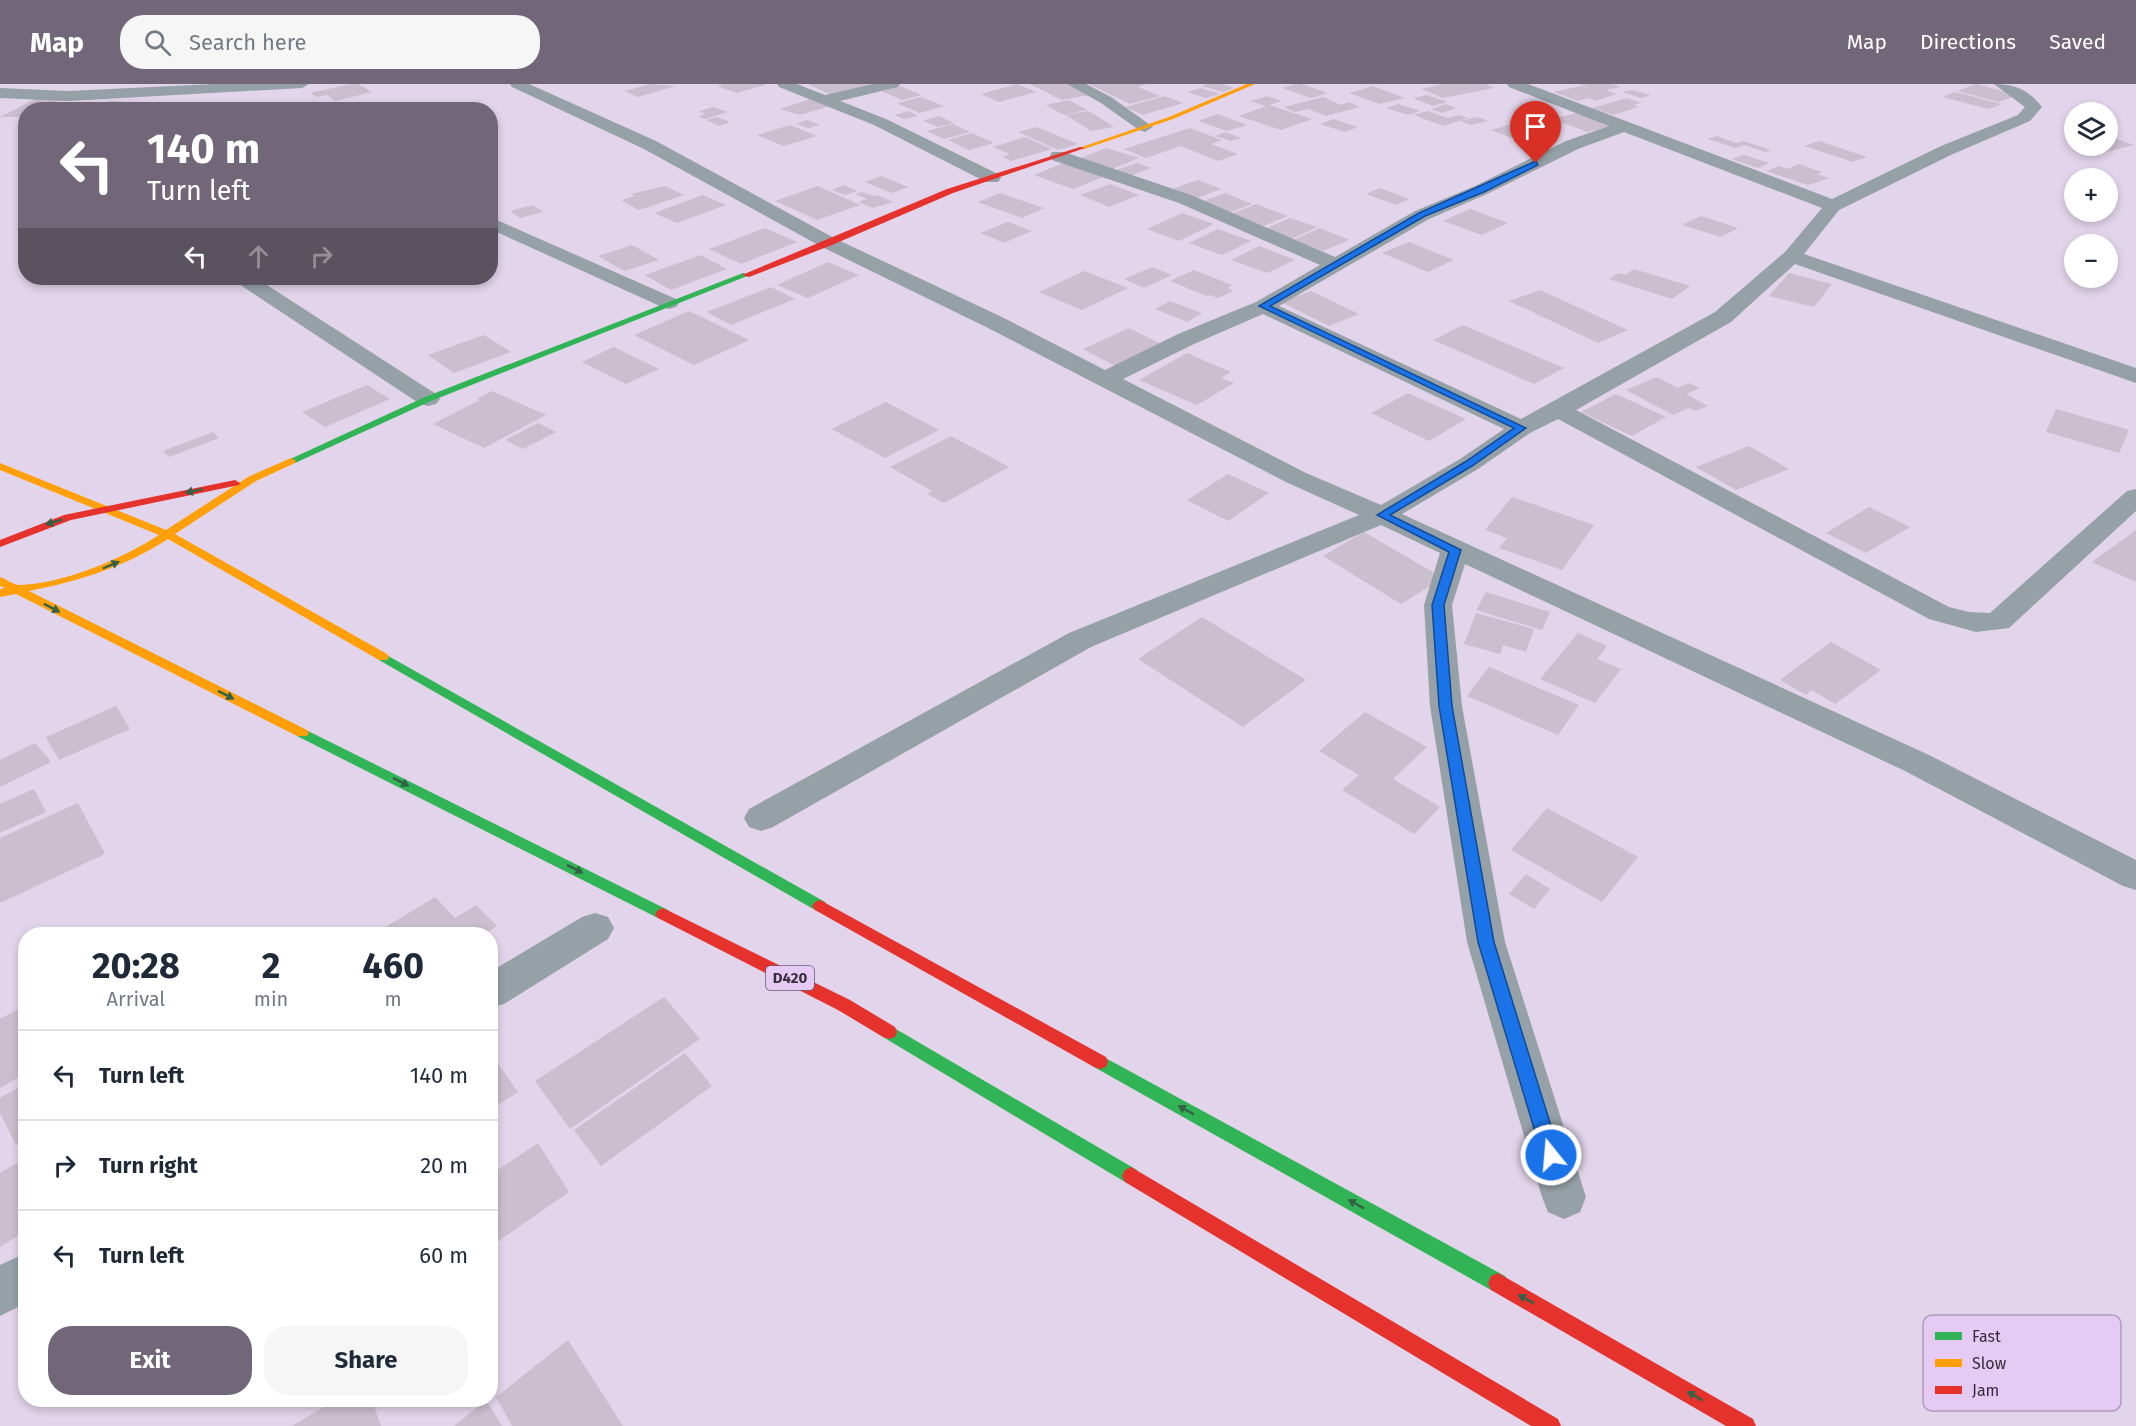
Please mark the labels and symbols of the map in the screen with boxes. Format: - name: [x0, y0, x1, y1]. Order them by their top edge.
- pin: [1510, 101, 1561, 163]
- one-way arrow: [185, 487, 204, 496]
- one-way arrow: [45, 518, 63, 527]
- one-way arrow: [102, 560, 120, 569]
- one-way arrow: [43, 603, 60, 613]
- one-way arrow: [218, 691, 235, 700]
- one-way arrow: [392, 778, 409, 787]
- one-way arrow: [566, 864, 584, 874]
- road number: D420: [766, 966, 814, 990]
- one-way arrow: [1177, 1105, 1194, 1115]
- position arrow: [1519, 1123, 1583, 1187]
- one-way arrow: [1347, 1199, 1364, 1209]
- one-way arrow: [1518, 1294, 1535, 1304]
- legend: [1923, 1315, 2121, 1411]
- text: Fast: [1972, 1327, 2001, 1346]
- text: Slow: [1972, 1354, 2007, 1373]
- text: Jam: [1972, 1381, 1999, 1400]
- one-way arrow: [1687, 1391, 1703, 1402]

